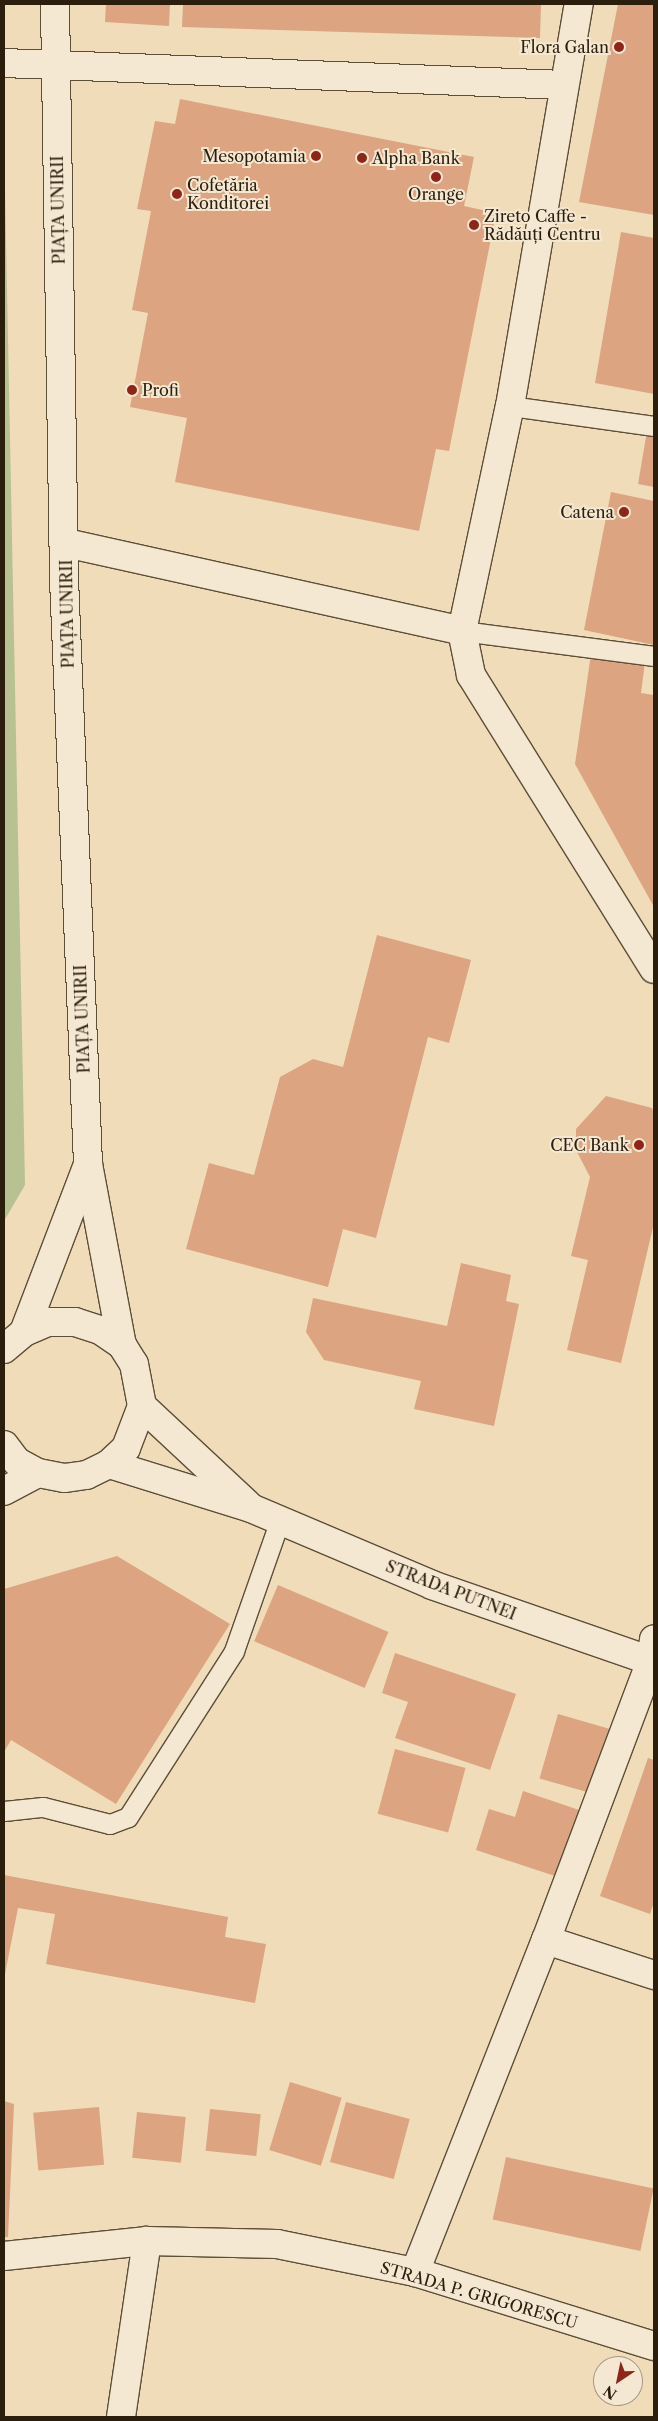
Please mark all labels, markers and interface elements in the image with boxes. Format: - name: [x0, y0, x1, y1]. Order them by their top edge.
- place label: Flora Galan: [520, 37, 609, 57]
- marker: Flora Galan: [613, 41, 625, 53]
- place label: Mesopotamia: [202, 146, 306, 166]
- place label: Alpha Bank: [372, 148, 460, 168]
- marker: Mesopotamia: [310, 150, 322, 162]
- marker: Alpha Bank: [356, 152, 368, 164]
- street label: PIAȚA UNIRII: [47, 155, 69, 265]
- marker: Orange: [430, 171, 442, 183]
- place label: Cofetăria Konditorei: [187, 175, 269, 213]
- place label: Orange: [408, 184, 464, 204]
- marker: Cofetăria Konditorei: [171, 188, 183, 200]
- place label: Zireto Caffe - Rădăuți Centru: [484, 206, 601, 244]
- marker: Zireto Caffe - Rădăuți Centru: [468, 219, 480, 231]
- place label: Profi: [142, 380, 179, 400]
- marker: Profi: [126, 384, 138, 396]
- place label: Catena: [560, 502, 614, 522]
- marker: Catena: [618, 506, 630, 518]
- street label: PIAȚA UNIRII: [56, 559, 78, 669]
- street label: PIAȚA UNIRII: [70, 964, 94, 1074]
- place label: CEC Bank: [550, 1135, 629, 1155]
- marker: CEC Bank: [633, 1139, 645, 1151]
- street label: STRADA PUTNEI: [383, 1556, 519, 1624]
- street label: STRADA P. GRIGORESCU: [378, 2258, 580, 2332]
- north arrow: [593, 2356, 643, 2406]
- text: N: [600, 2382, 620, 2403]

